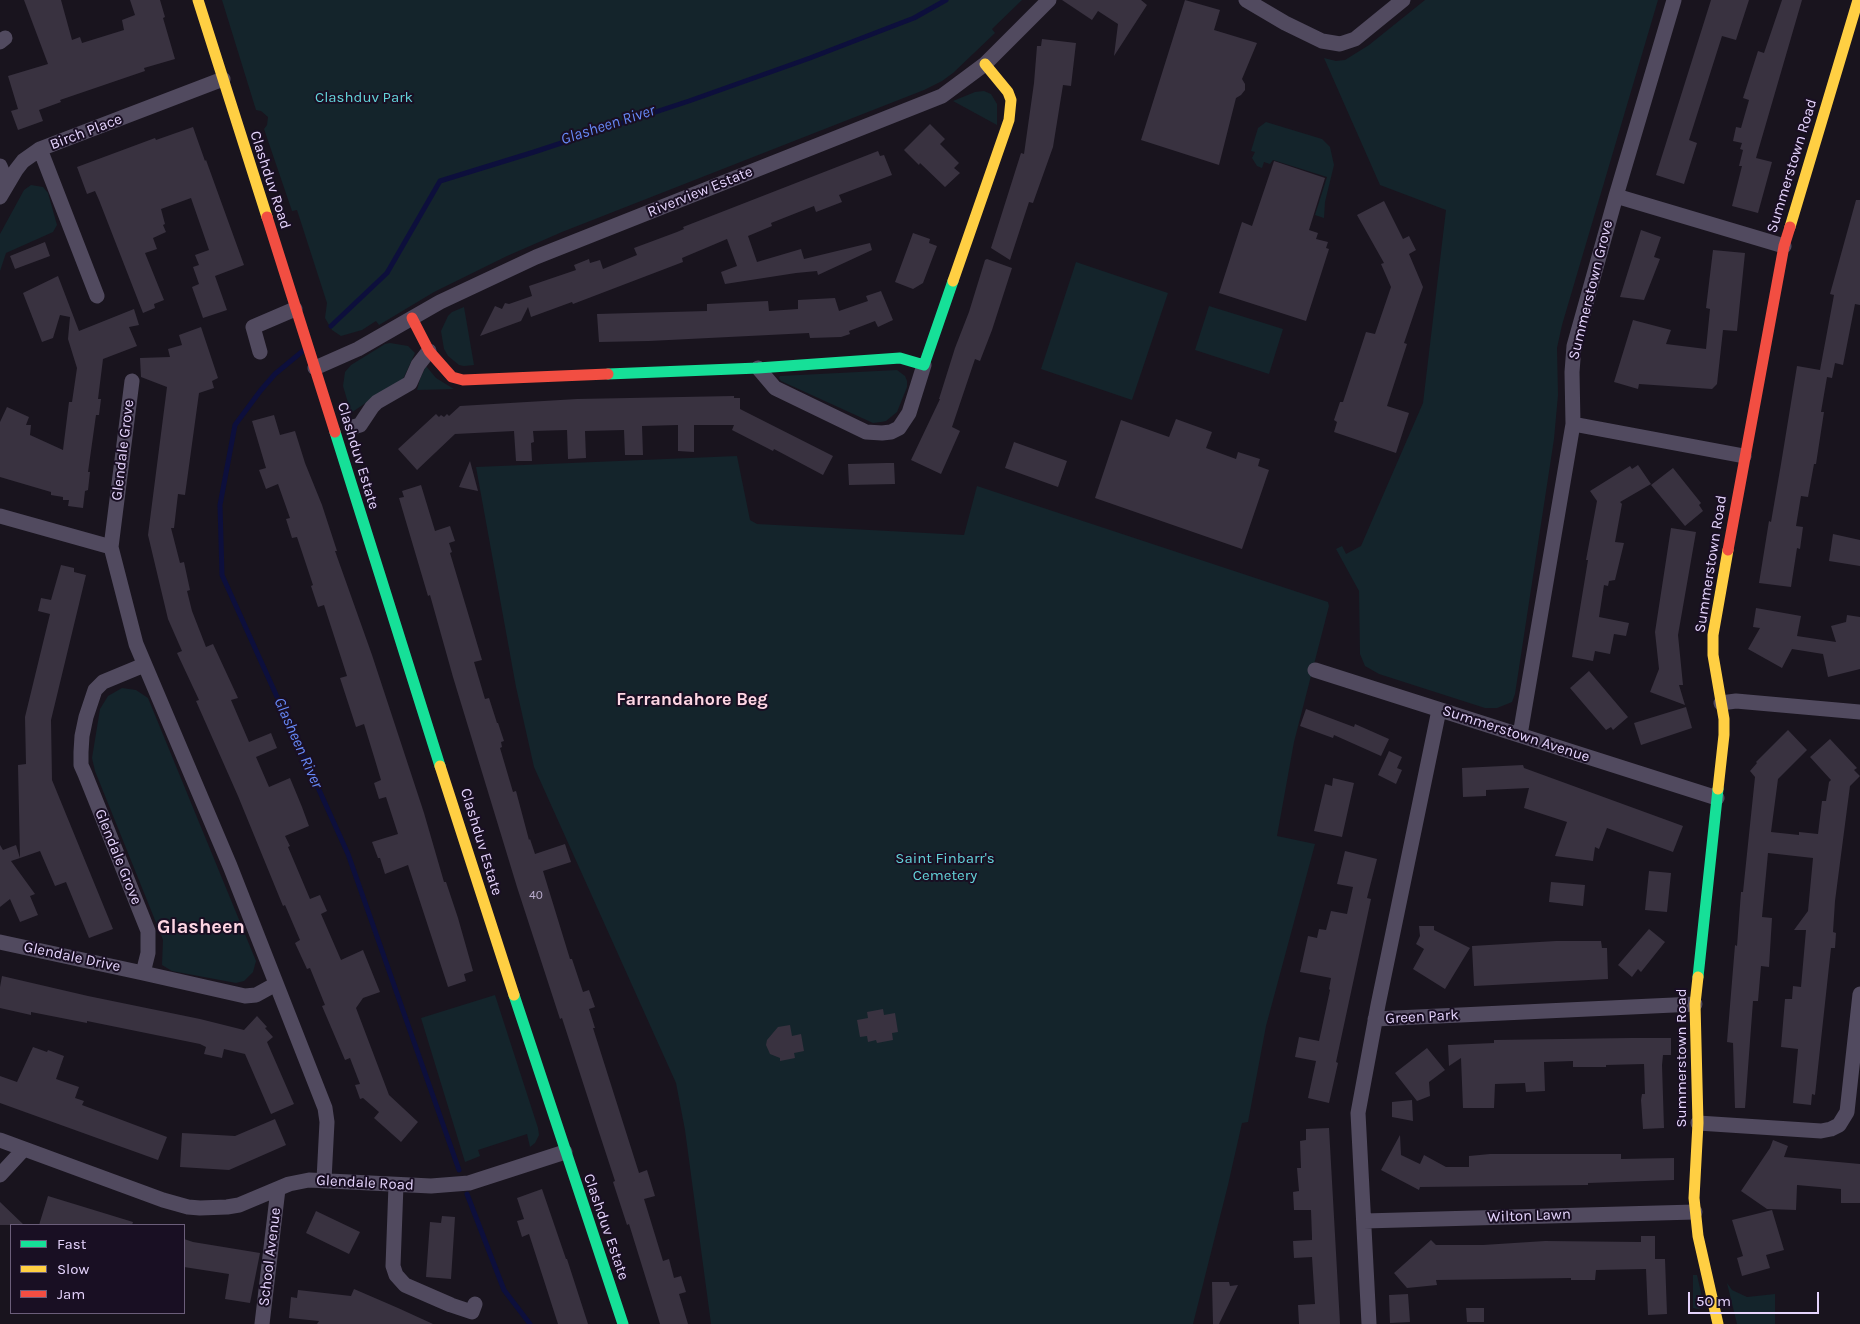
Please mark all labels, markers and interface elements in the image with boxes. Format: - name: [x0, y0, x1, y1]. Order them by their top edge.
- park label: Clashduv Park: [315, 89, 413, 107]
- street label: Summerstown Road: [1763, 97, 1821, 235]
- water label: Glasheen River: [559, 101, 657, 149]
- street label: Birch Place: [47, 110, 125, 154]
- street label: Clashduv Road: [246, 129, 294, 231]
- street label: Riverview Estate: [645, 163, 755, 221]
- street label: Summerstown Grove: [1565, 218, 1617, 362]
- street label: Glendale Grove: [108, 398, 138, 502]
- street label: Clashduv Estate: [333, 400, 383, 512]
- street label: Summerstown Road: [1691, 494, 1731, 634]
- district label: Farrandahore Beg: [616, 689, 768, 711]
- water label: Glasheen River: [269, 694, 327, 792]
- street label: Summerstown Avenue: [1440, 702, 1592, 766]
- street label: Clashduv Estate: [456, 786, 506, 898]
- street label: Glendale Grove: [91, 806, 145, 908]
- park label: Saint Finbarr's Cemetery: [895, 850, 995, 885]
- house number: 40: [529, 889, 543, 903]
- district label: Glasheen: [157, 915, 245, 939]
- street label: Glendale Drive: [22, 938, 122, 976]
- street label: Summerstown Road: [1673, 988, 1691, 1128]
- street label: Green Park: [1385, 1006, 1459, 1028]
- street label: Glendale Road: [316, 1171, 414, 1195]
- street label: Clashduv Estate: [579, 1171, 633, 1283]
- street label: Wilton Lawn: [1487, 1206, 1571, 1226]
- street label: School Avenue: [255, 1207, 285, 1307]
- legend: [10, 1224, 185, 1314]
- text: Fast: [57, 1235, 86, 1253]
- text: Slow: [57, 1260, 89, 1278]
- scale bar: [1690, 1282, 1821, 1314]
- text: Jam: [57, 1285, 85, 1303]
- text: 50 m: [1696, 1292, 1731, 1310]

